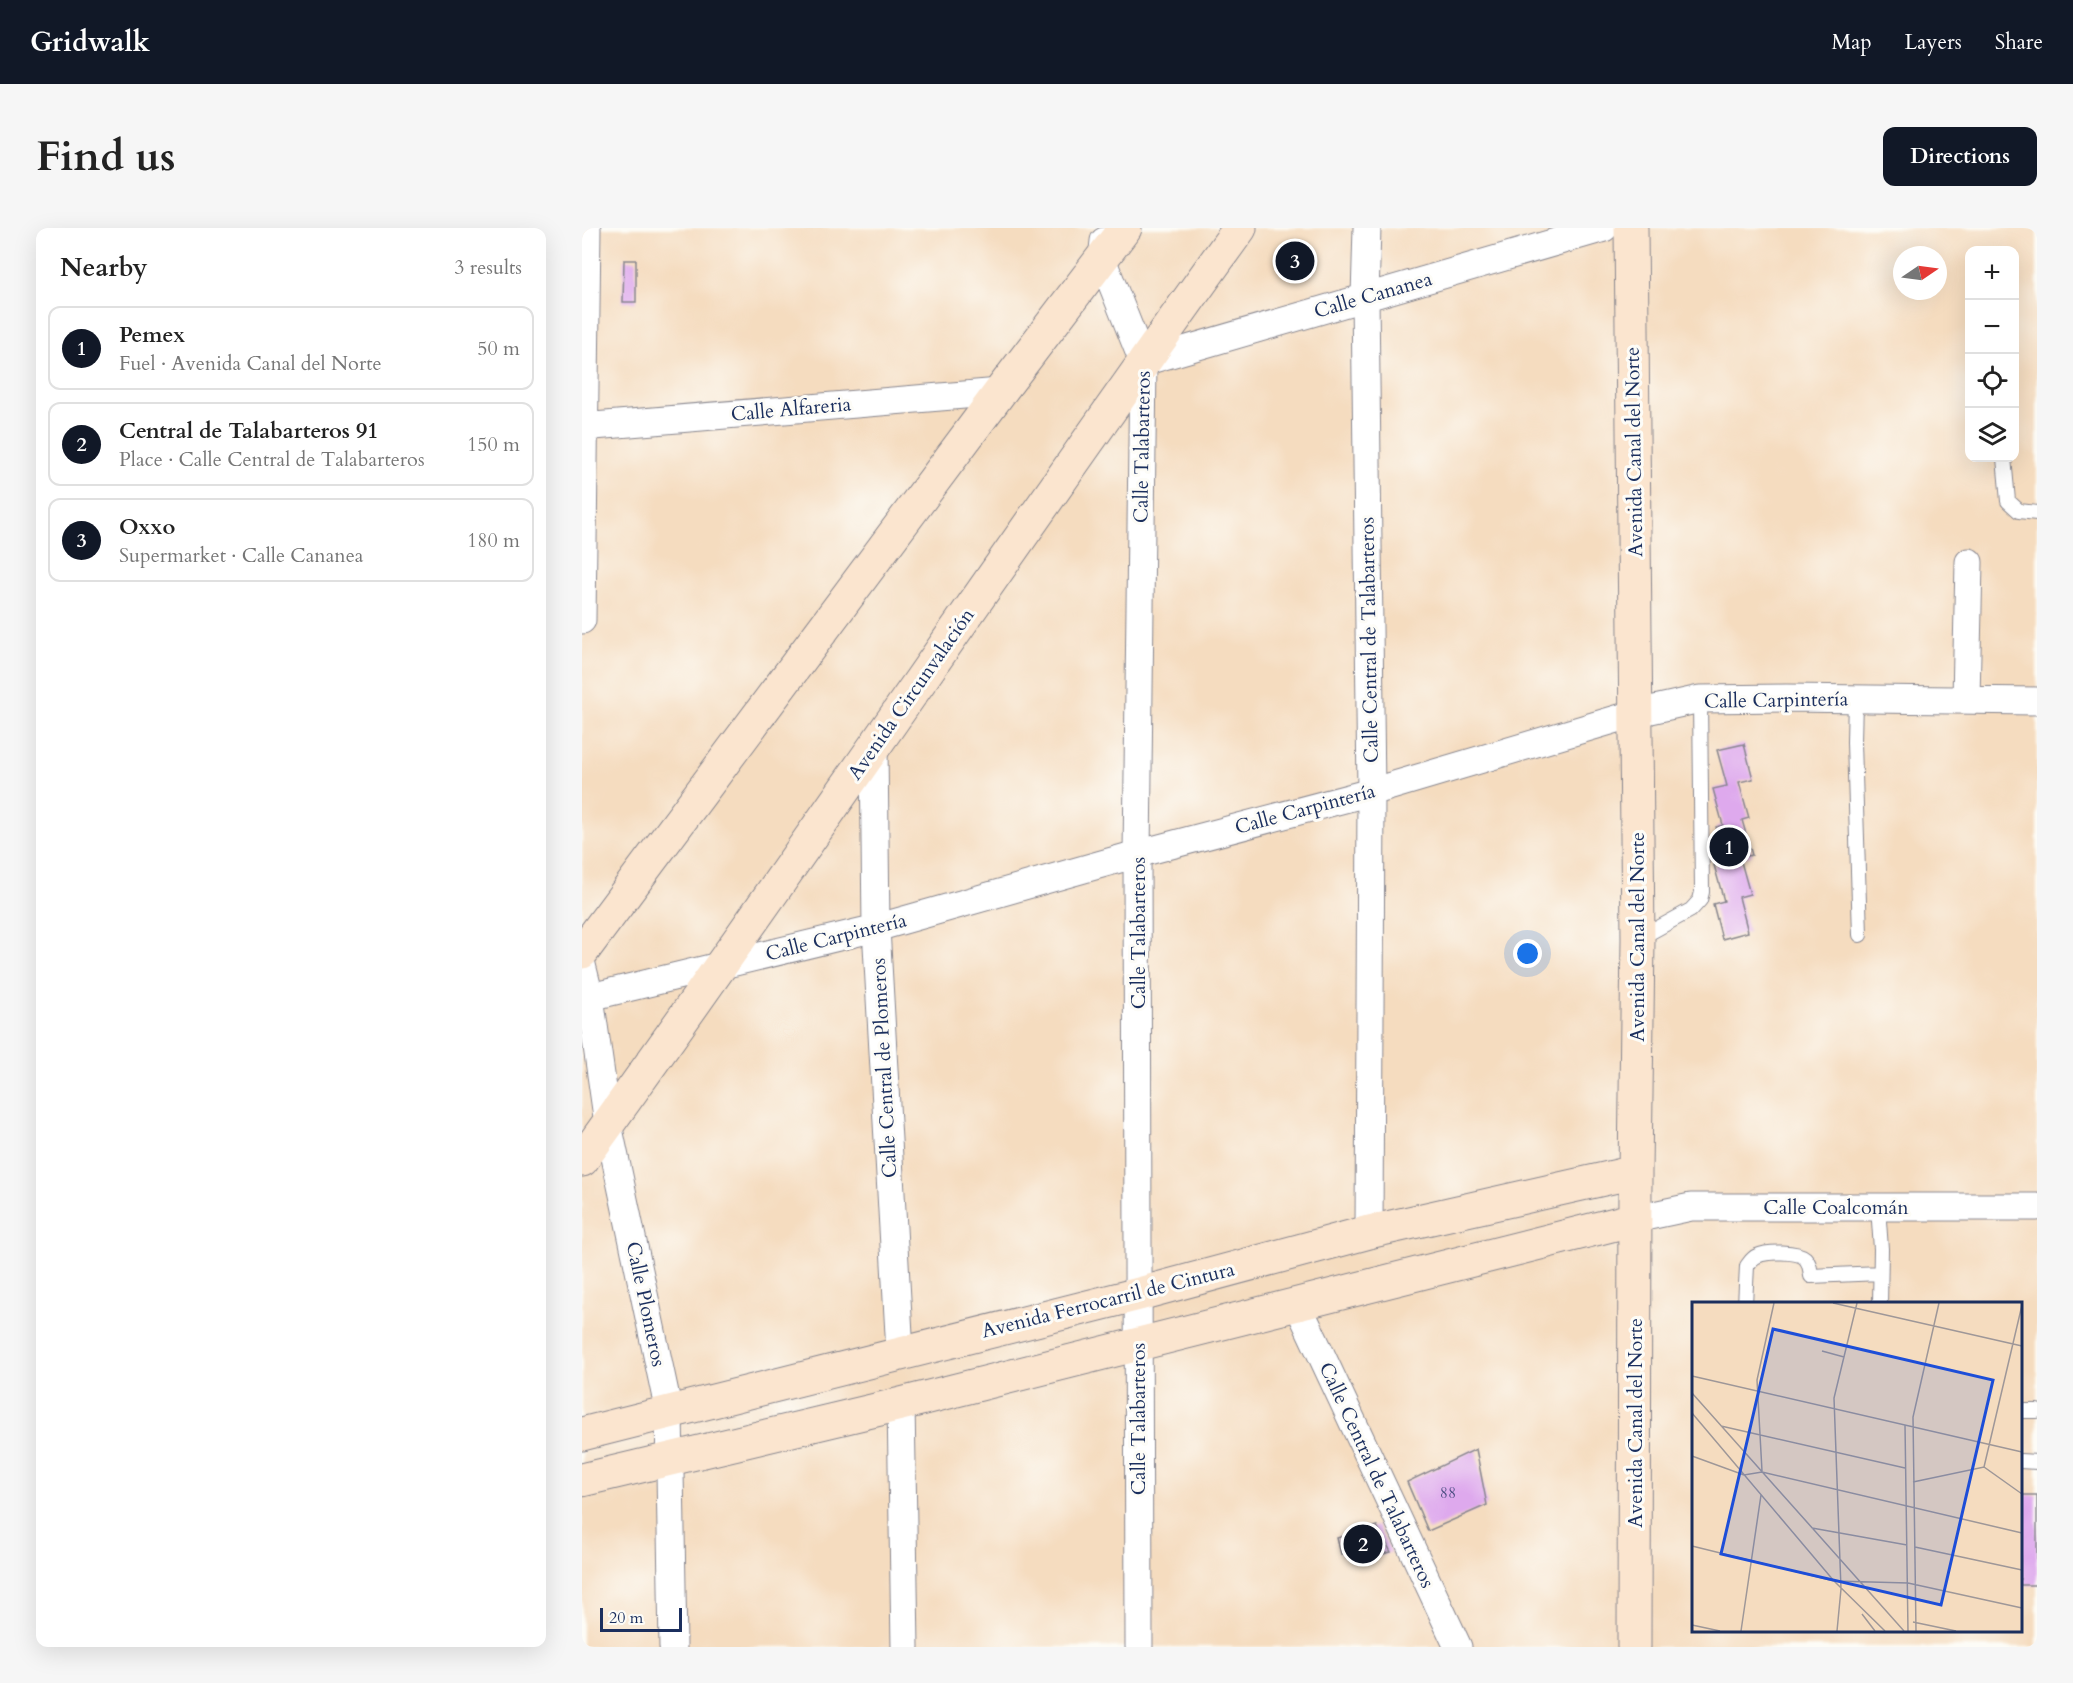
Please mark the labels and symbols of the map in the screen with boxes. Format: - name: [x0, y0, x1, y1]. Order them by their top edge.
- pin: 3: [1276, 238, 1314, 284]
- north arrow: [1893, 246, 1947, 300]
- street label: Calle Cananea: [1311, 265, 1436, 325]
- street label: Avenida Canal del Norte: [1619, 347, 1649, 557]
- street label: Calle Talabarteros: [1127, 371, 1157, 523]
- street label: Calle Alfareria: [730, 390, 853, 428]
- street label: Calle Central de Talabarteros: [1353, 517, 1385, 763]
- street label: Avenida Circunvalación: [841, 602, 981, 785]
- street label: Calle Carpintería: [1704, 685, 1849, 715]
- street label: Calle Carpintería: [1232, 777, 1379, 841]
- pin: 1: [1710, 824, 1748, 870]
- street label: Avenida Canal del Norte: [1624, 832, 1651, 1042]
- street label: Calle Talabarteros: [1125, 857, 1152, 1009]
- street label: Calle Carpintería: [763, 906, 910, 968]
- your location: [1513, 939, 1542, 968]
- street label: Calle Central de Plomeros: [865, 957, 903, 1179]
- street label: Calle Coalcomán: [1763, 1194, 1909, 1221]
- street label: Calle Plomeros: [620, 1239, 672, 1369]
- street label: Avenida Ferrocarril de Cintura: [979, 1255, 1238, 1345]
- inset map: [1692, 1302, 2022, 1632]
- street label: Avenida Canal del Norte: [1622, 1318, 1649, 1528]
- street label: Calle Talabarteros: [1125, 1343, 1152, 1495]
- street label: Calle Central de Talabarteros: [1313, 1358, 1441, 1592]
- house number: 88: [1440, 1482, 1456, 1504]
- pin: 2: [1344, 1522, 1382, 1566]
- scale bar: [600, 1605, 682, 1632]

